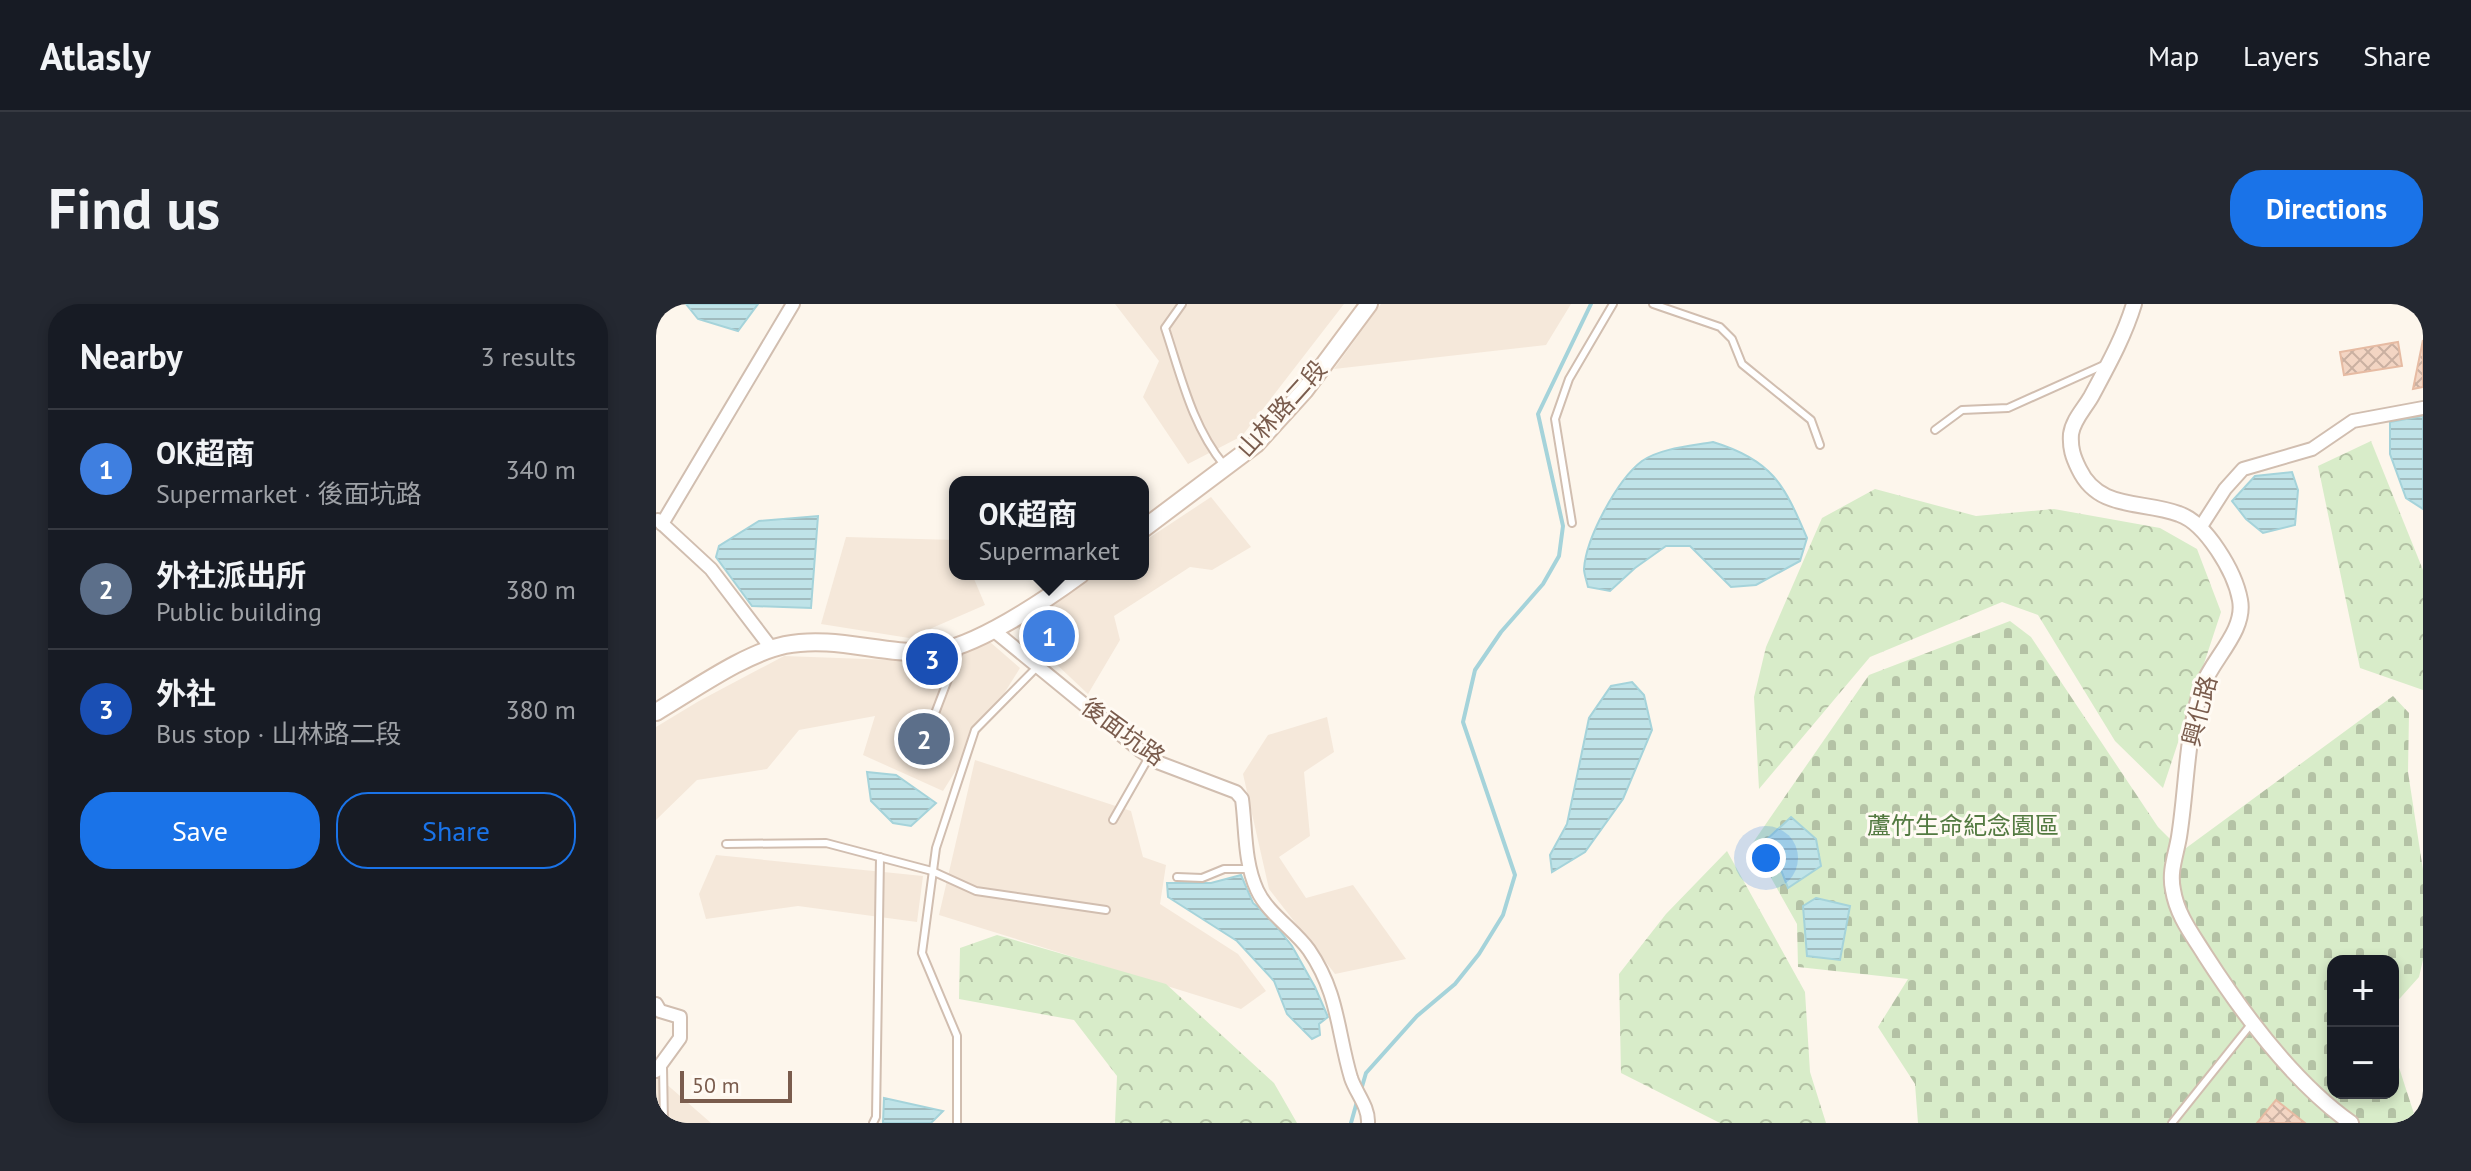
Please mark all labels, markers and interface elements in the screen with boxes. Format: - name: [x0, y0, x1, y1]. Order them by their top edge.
- text: Atlasly: [40, 31, 151, 80]
- text: Map: [2148, 37, 2199, 74]
- text: Layers: [2243, 37, 2319, 74]
- text: Share: [2363, 37, 2431, 74]
- button: Directions: [2230, 170, 2423, 247]
- text: Find us: [48, 172, 220, 244]
- text: Nearby: [80, 334, 182, 378]
- text: 3 results: [481, 340, 576, 373]
- street label: 山林路二段: [1230, 354, 1333, 464]
- text: OK超商: [156, 433, 255, 472]
- text: 1: [99, 453, 113, 486]
- text: 340 m: [505, 453, 576, 486]
- popup: [949, 476, 1149, 580]
- text: Supermarket · 後面坑路: [156, 477, 422, 510]
- text: OK超商: [979, 494, 1077, 533]
- text: Supermarket: [979, 534, 1119, 567]
- text: 外社派出所: [156, 555, 306, 594]
- text: 2: [99, 573, 113, 606]
- text: 380 m: [505, 573, 576, 606]
- text: Public building: [156, 595, 322, 628]
- pin: 1: [1023, 606, 1075, 666]
- pin: 3: [906, 629, 958, 689]
- street label: 興化路: [2175, 672, 2224, 750]
- text: 外社: [156, 673, 216, 712]
- street label: 後面坑路: [1075, 691, 1171, 772]
- text: 3: [99, 693, 113, 726]
- text: 380 m: [505, 693, 576, 726]
- pin: 2: [898, 709, 950, 769]
- text: Bus stop · 山林路二段: [156, 717, 401, 750]
- button: Save: [80, 792, 320, 869]
- button: Share: [336, 792, 576, 869]
- park label: 蘆竹生命紀念園區: [1867, 810, 2059, 841]
- your location: [1746, 838, 1786, 878]
- map controls: [2327, 955, 2399, 1099]
- button: +: [2327, 955, 2399, 1027]
- button: −: [2327, 1027, 2399, 1099]
- scale bar: [680, 1067, 792, 1103]
- text: 50 m: [692, 1071, 740, 1099]

